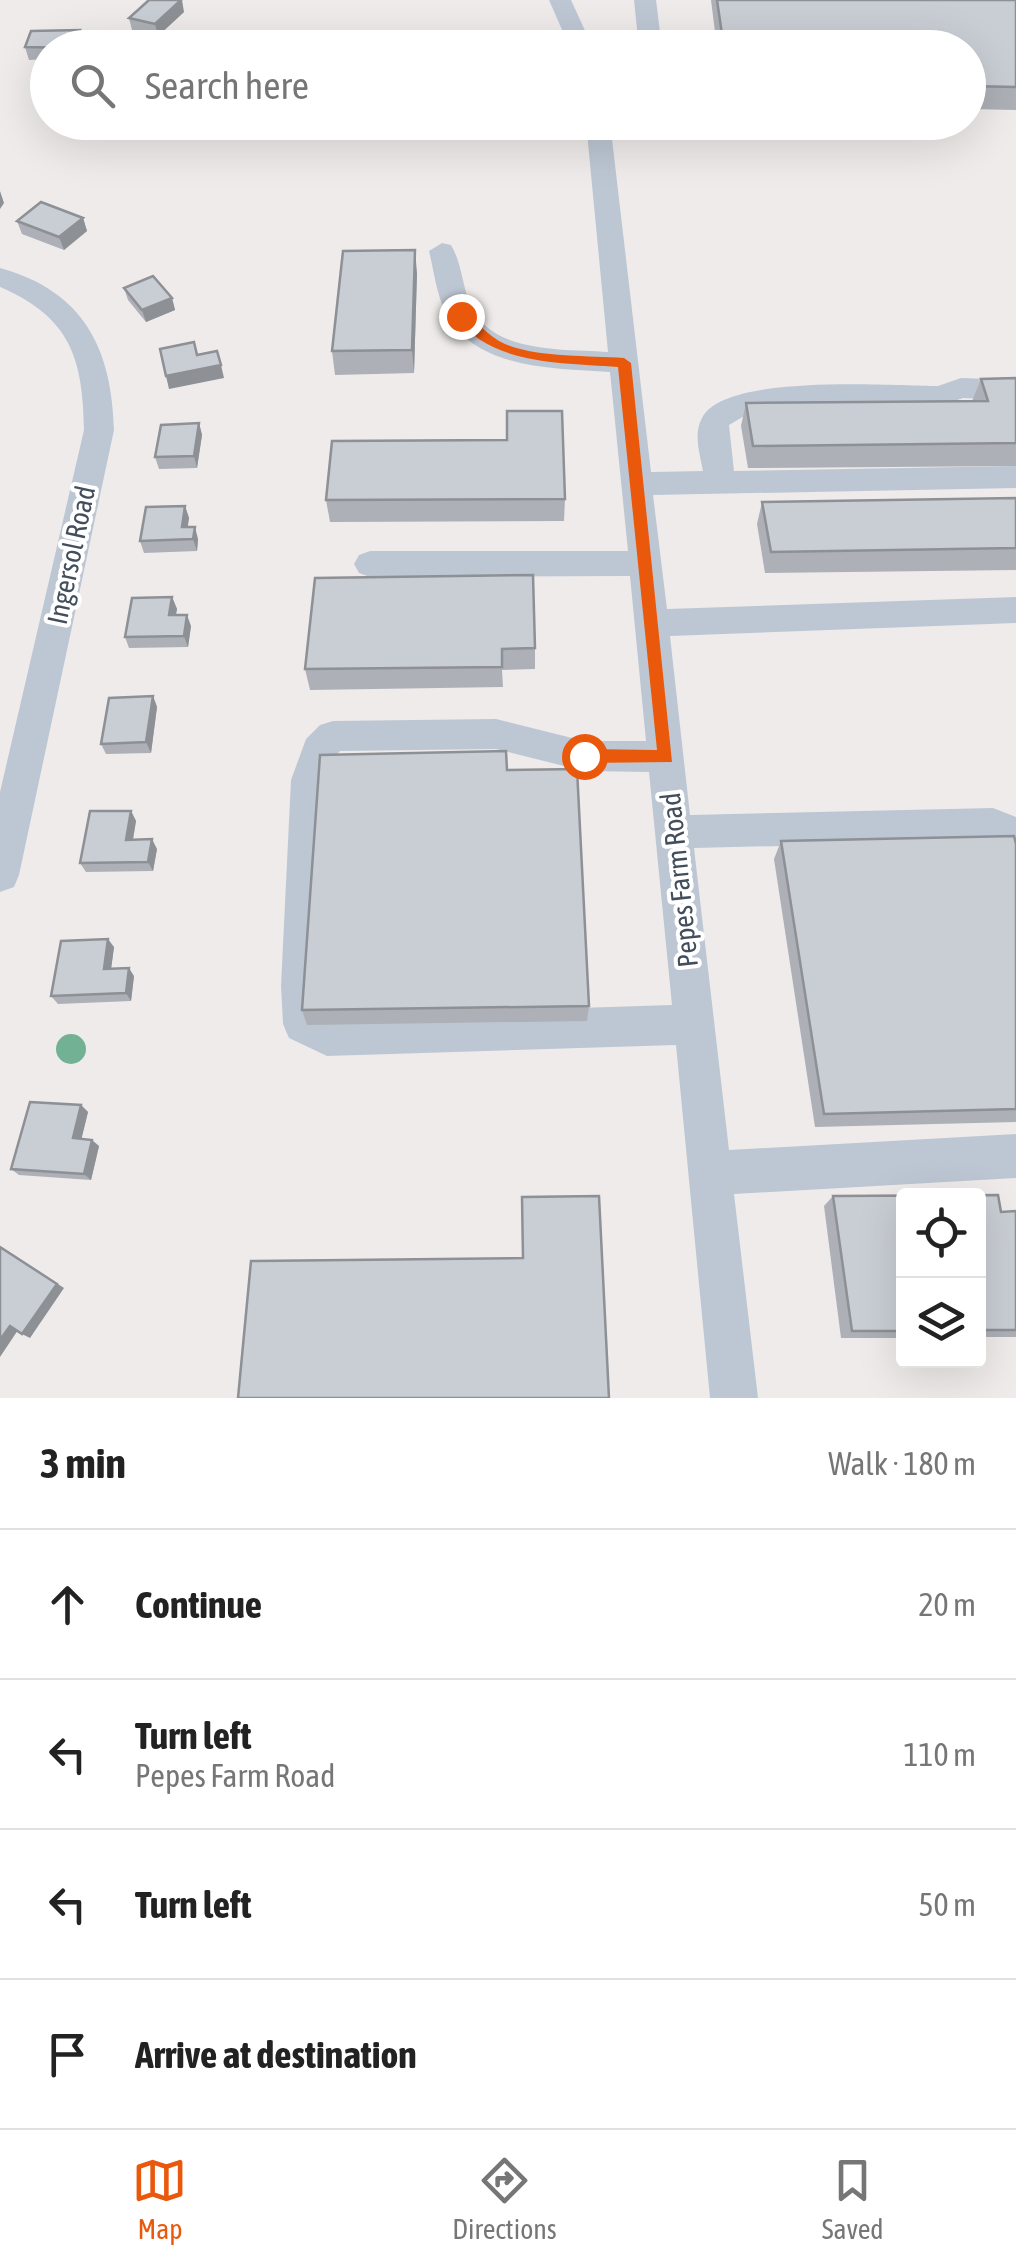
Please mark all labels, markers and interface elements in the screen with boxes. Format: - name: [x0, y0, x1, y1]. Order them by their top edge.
- search box: [30, 30, 986, 140]
- icon: search: [65, 58, 120, 113]
- text: Search here: [145, 64, 309, 107]
- route end: [439, 294, 485, 340]
- street label: Ingersol Road: [41, 483, 101, 627]
- route start: [562, 734, 608, 780]
- street label: Pepes Farm Road: [654, 791, 704, 969]
- map controls: [896, 1188, 986, 1368]
- button: locate: [896, 1188, 986, 1278]
- button: layers: [896, 1278, 986, 1368]
- text: 3 min: [40, 1439, 126, 1487]
- text: Walk · 180 m: [828, 1445, 976, 1482]
- icon: ahead: [40, 1577, 95, 1632]
- text: Continue: [135, 1583, 262, 1626]
- text: 20 m: [918, 1586, 976, 1623]
- text: Turn left: [135, 1714, 251, 1757]
- icon: left: [40, 1727, 95, 1782]
- text: 110 m: [903, 1736, 976, 1773]
- text: Pepes Farm Road: [135, 1757, 335, 1794]
- icon: left: [40, 1877, 95, 1932]
- text: Turn left: [135, 1883, 251, 1926]
- text: 50 m: [918, 1886, 976, 1923]
- icon: arrive: [40, 2027, 95, 2082]
- text: Arrive at destination: [135, 2033, 417, 2076]
- tab: Map: [132, 2153, 187, 2245]
- tab: Directions: [452, 2153, 557, 2245]
- tab: Saved: [822, 2153, 884, 2245]

